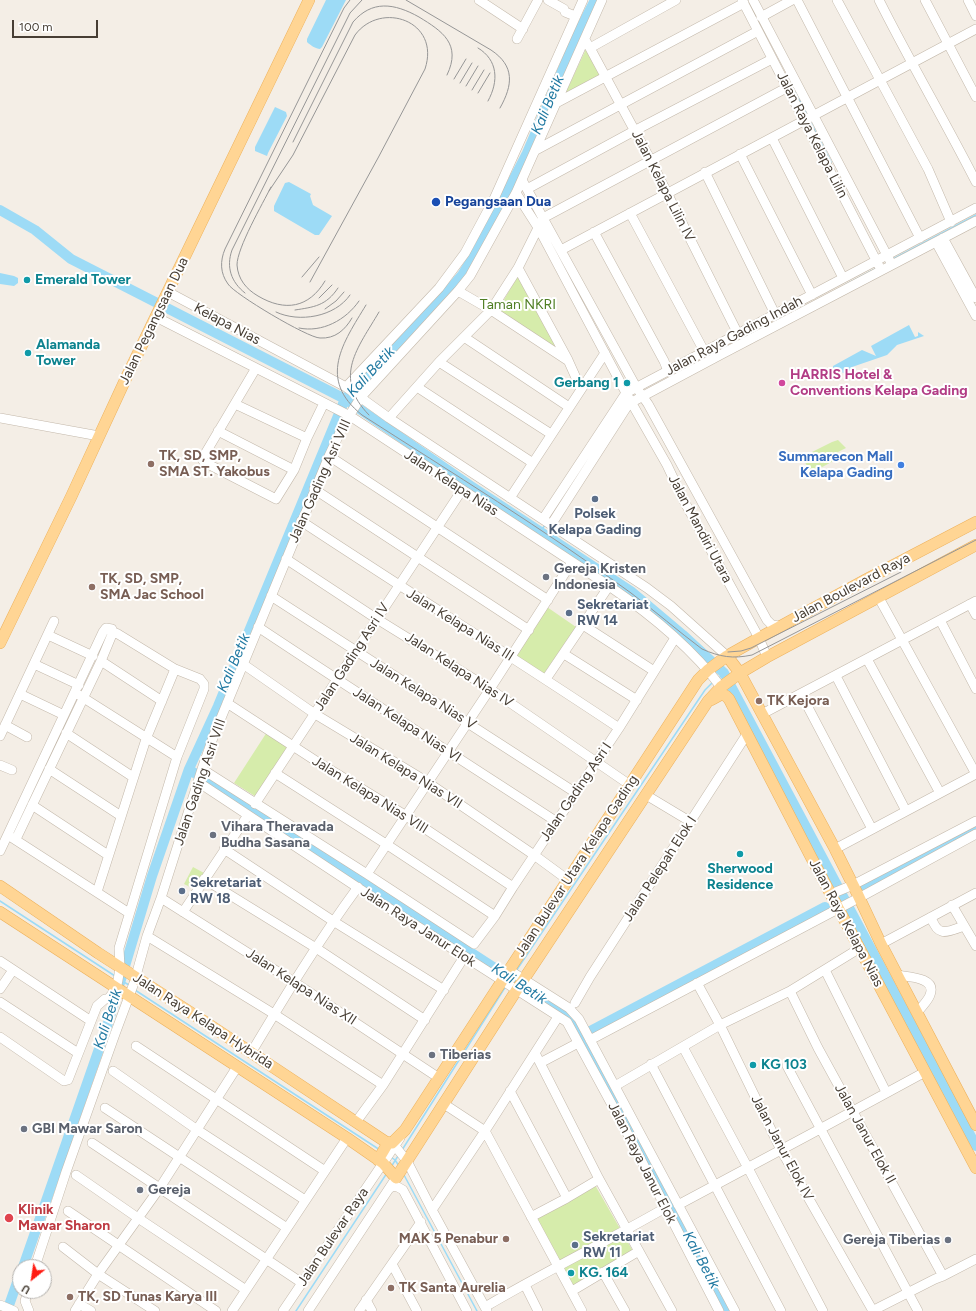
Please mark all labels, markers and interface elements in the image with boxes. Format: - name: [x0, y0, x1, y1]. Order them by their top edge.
- scale bar: [14, 12, 100, 38]
- text: 100 m: [19, 20, 53, 34]
- street label: Jalan Raya Kelapa Lilin: [773, 69, 851, 201]
- water label: Kali Betik: [528, 73, 568, 137]
- street label: Jalan Kelapa Lilin IV: [628, 128, 698, 244]
- place label: Pegangsaan Dua: [445, 194, 551, 210]
- marker: Pegangsaan Dua: [430, 196, 442, 208]
- street label: Jalan Pegangsaan Dua: [116, 255, 192, 387]
- place label: Emerald Tower: [35, 272, 131, 288]
- marker: Emerald Tower: [22, 275, 32, 285]
- street label: Jalan Raya Gading Indah: [663, 293, 805, 379]
- park label: Taman NKRI: [480, 297, 556, 313]
- street label: Kelapa Nias: [191, 299, 263, 349]
- place label: Alamanda Tower: [36, 337, 100, 370]
- water label: Kali Betik: [343, 343, 399, 401]
- marker: Alamanda Tower: [23, 348, 33, 358]
- place label: HARRIS Hotel & Conventions Kelapa Gading: [790, 367, 968, 400]
- place label: Gerbang 1: [554, 375, 619, 391]
- marker: Gerbang 1: [622, 378, 632, 388]
- marker: HARRIS Hotel & Conventions Kelapa Gading: [777, 378, 787, 388]
- street label: Jalan Gading Asri VIII: [285, 417, 355, 545]
- street label: Jalan Kelapa Nias: [401, 446, 501, 520]
- place label: TK, SD, SMP, SMA ST. Yakobus: [159, 448, 270, 480]
- place label: Summarecon Mall Kelapa Gading: [778, 449, 893, 482]
- marker: TK, SD, SMP, SMA ST. Yakobus: [146, 459, 156, 469]
- marker: Summarecon Mall Kelapa Gading: [896, 460, 906, 470]
- street label: Jalan Mandiri Utara: [664, 472, 736, 586]
- marker: Polsek Kelapa Gading: [590, 494, 600, 504]
- place label: Polsek Kelapa Gading: [548, 506, 642, 538]
- street label: Jalan Boulevard Raya: [789, 550, 913, 626]
- place label: Gereja Kristen Indonesia: [554, 561, 646, 594]
- place label: TK, SD, SMP, SMA Jac School: [100, 571, 204, 604]
- marker: Gereja Kristen Indonesia: [541, 572, 551, 582]
- marker: TK, SD, SMP, SMA Jac School: [87, 582, 97, 592]
- street label: Jalan Kelapa Nias III: [403, 585, 517, 665]
- place label: Sekretariat RW 14: [577, 597, 649, 630]
- street label: Jalan Gading Asri IV: [311, 600, 393, 714]
- marker: Sekretariat RW 14: [564, 608, 574, 618]
- street label: Jalan Kelapa Nias IV: [402, 629, 516, 711]
- water label: Kali Betik: [214, 631, 254, 695]
- street label: Jalan Kelapa Nias V: [367, 655, 479, 733]
- street label: Jalan Kelapa Nias VI: [350, 684, 464, 766]
- place label: TK Kejora: [767, 693, 829, 709]
- marker: TK Kejora: [754, 696, 764, 706]
- street label: Jalan Gading Asri VIII: [170, 716, 230, 848]
- street label: Jalan Kelapa Nias VII: [347, 730, 465, 812]
- street label: Jalan Gading Asri I: [537, 739, 615, 845]
- street label: Jalan Kelapa Nias VIII: [309, 753, 431, 837]
- street label: Jalan Bulevar Utara Kelapa Gading: [512, 772, 642, 960]
- street label: Jalan Pelepah Elok I: [620, 813, 700, 925]
- place label: Vihara Theravada Budha Sasana: [221, 819, 334, 852]
- marker: Vihara Theravada Budha Sasana: [208, 830, 218, 840]
- marker: Sherwood Residence: [735, 849, 745, 859]
- street label: Jalan Raya Kelapa Nias: [805, 856, 887, 990]
- place label: Sherwood Residence: [707, 861, 773, 894]
- place label: Sekretariat RW 18: [190, 875, 262, 908]
- street label: Jalan Raya Janur Elok: [357, 883, 479, 971]
- marker: Sekretariat RW 18: [177, 886, 187, 896]
- street label: Jalan Kelapa Nias XII: [243, 945, 359, 1029]
- water label: Kali Betik: [488, 959, 550, 1009]
- street label: Jalan Raya Kelapa Hybrida: [130, 969, 276, 1073]
- water label: Kali Betik: [90, 987, 126, 1051]
- place label: Tiberias: [440, 1047, 491, 1063]
- marker: Tiberias: [427, 1050, 437, 1060]
- place label: KG 103: [761, 1057, 807, 1073]
- marker: KG 103: [748, 1060, 758, 1070]
- street label: Jalan Janur Elok II: [831, 1081, 899, 1187]
- street label: Jalan Janur Elok IV: [747, 1092, 817, 1204]
- street label: Jalan Raya Janur Elok: [604, 1100, 680, 1226]
- place label: GBI Mawar Saron: [32, 1121, 143, 1137]
- marker: GBI Mawar Saron: [19, 1124, 29, 1134]
- place label: Gereja: [148, 1182, 191, 1198]
- street label: Jalan Bulevar Raya: [294, 1184, 372, 1290]
- marker: Gereja: [135, 1185, 145, 1195]
- place label: Klinik Mawar Sharon: [18, 1202, 110, 1234]
- marker: Klinik Mawar Sharon: [3, 1212, 15, 1224]
- water label: Kali Betik: [678, 1228, 724, 1292]
- place label: Sekretariat RW 11: [583, 1229, 655, 1262]
- place label: MAK 5 Penabur: [399, 1231, 498, 1247]
- place label: Gereja Tiberias: [843, 1232, 940, 1248]
- marker: MAK 5 Penabur: [501, 1234, 511, 1244]
- marker: Gereja Tiberias: [943, 1235, 953, 1245]
- marker: Sekretariat RW 11: [570, 1240, 580, 1250]
- north arrow: [12, 1259, 52, 1299]
- place label: KG. 164: [579, 1265, 628, 1281]
- marker: KG. 164: [566, 1268, 576, 1278]
- place label: TK Santa Aurelia: [399, 1280, 506, 1296]
- text: U: [20, 1281, 33, 1297]
- marker: TK Santa Aurelia: [386, 1283, 396, 1293]
- place label: TK, SD Tunas Karya III: [78, 1289, 217, 1305]
- marker: TK, SD Tunas Karya III: [65, 1292, 75, 1302]

